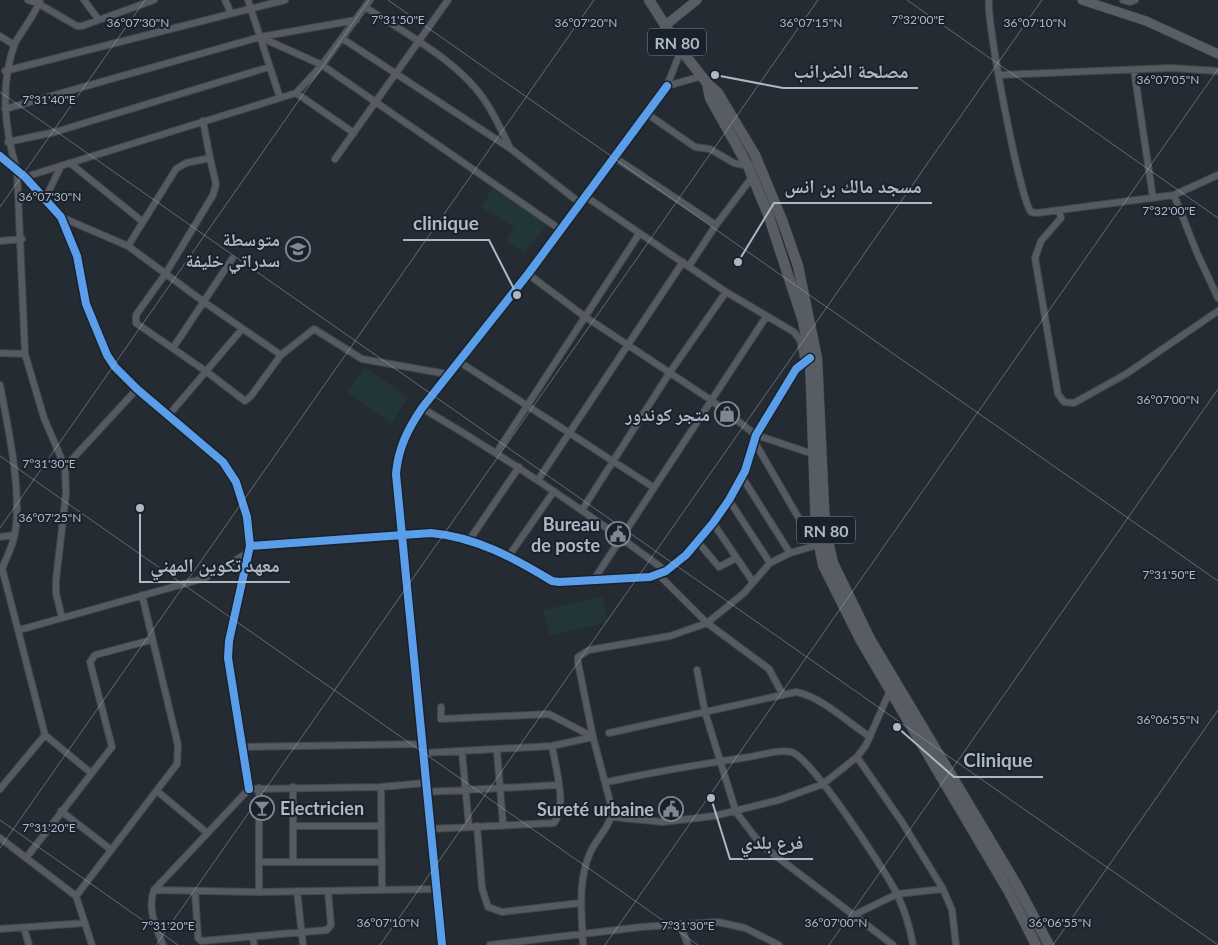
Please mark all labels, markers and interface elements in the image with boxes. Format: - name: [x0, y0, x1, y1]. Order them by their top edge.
- text: 7°31'50"E: [371, 12, 425, 27]
- text: 7°32'00"E: [891, 12, 945, 27]
- text: 36°07'30"N: [107, 15, 169, 30]
- text: 36°07'20"N: [555, 15, 617, 30]
- text: 36°07'15"N: [780, 15, 842, 30]
- text: 36°07'10"N: [1004, 15, 1066, 30]
- road number: RN 80: [648, 28, 706, 56]
- callout: مصلحة الضرائب: [783, 54, 918, 88]
- text: مصلحة الضرائب: [794, 59, 908, 83]
- text: 36°07'05"N: [1137, 72, 1199, 87]
- text: 7°31'40"E: [22, 92, 76, 107]
- callout: مسجد مالك بن انس: [774, 169, 932, 203]
- text: مسجد مالك بن انس: [784, 174, 922, 198]
- text: 36°07'30"N: [19, 189, 81, 204]
- text: 7°32'00"E: [1142, 203, 1196, 218]
- callout: clinique: [403, 206, 489, 240]
- text: clinique: [413, 211, 479, 234]
- place label: متوسطة سدراتي خليفة: [185, 228, 280, 275]
- school or university icon: متوسطة سدراتي خليفة: [285, 236, 311, 262]
- text: 36°07'00"N: [1137, 392, 1199, 407]
- shop icon: متجر كوندور: [714, 401, 740, 427]
- place label: متجر كوندور: [625, 403, 710, 425]
- text: 7°31'30"E: [22, 456, 76, 471]
- text: 36°07'25"N: [19, 510, 81, 525]
- place label: Bureau de poste: [531, 513, 600, 556]
- road number: RN 80: [797, 516, 855, 544]
- public building icon: Bureau de poste: [605, 521, 631, 547]
- callout: معهد تكوين المهني: [140, 548, 290, 582]
- text: معهد تكوين المهني: [150, 553, 280, 581]
- text: 7°31'50"E: [1142, 567, 1196, 582]
- text: 36°06'55"N: [1137, 712, 1199, 727]
- callout: Clinique: [954, 743, 1043, 777]
- text: Clinique: [963, 748, 1033, 771]
- bar icon: Electricien: [249, 795, 275, 821]
- public building icon: Sureté urbaine: [658, 796, 684, 822]
- place label: Electricien: [280, 797, 364, 819]
- place label: Sureté urbaine: [537, 798, 654, 820]
- text: 7°31'20"E: [22, 820, 76, 835]
- callout: فرع بلدي: [730, 825, 813, 859]
- text: فرع بلدي: [741, 830, 803, 858]
- text: 36°07'10"N: [357, 915, 419, 930]
- text: 36°07'00"N: [805, 915, 867, 930]
- text: 36°06'55"N: [1029, 915, 1091, 930]
- text: 7°31'20"E: [141, 918, 195, 933]
- text: 7°31'30"E: [661, 918, 715, 933]

